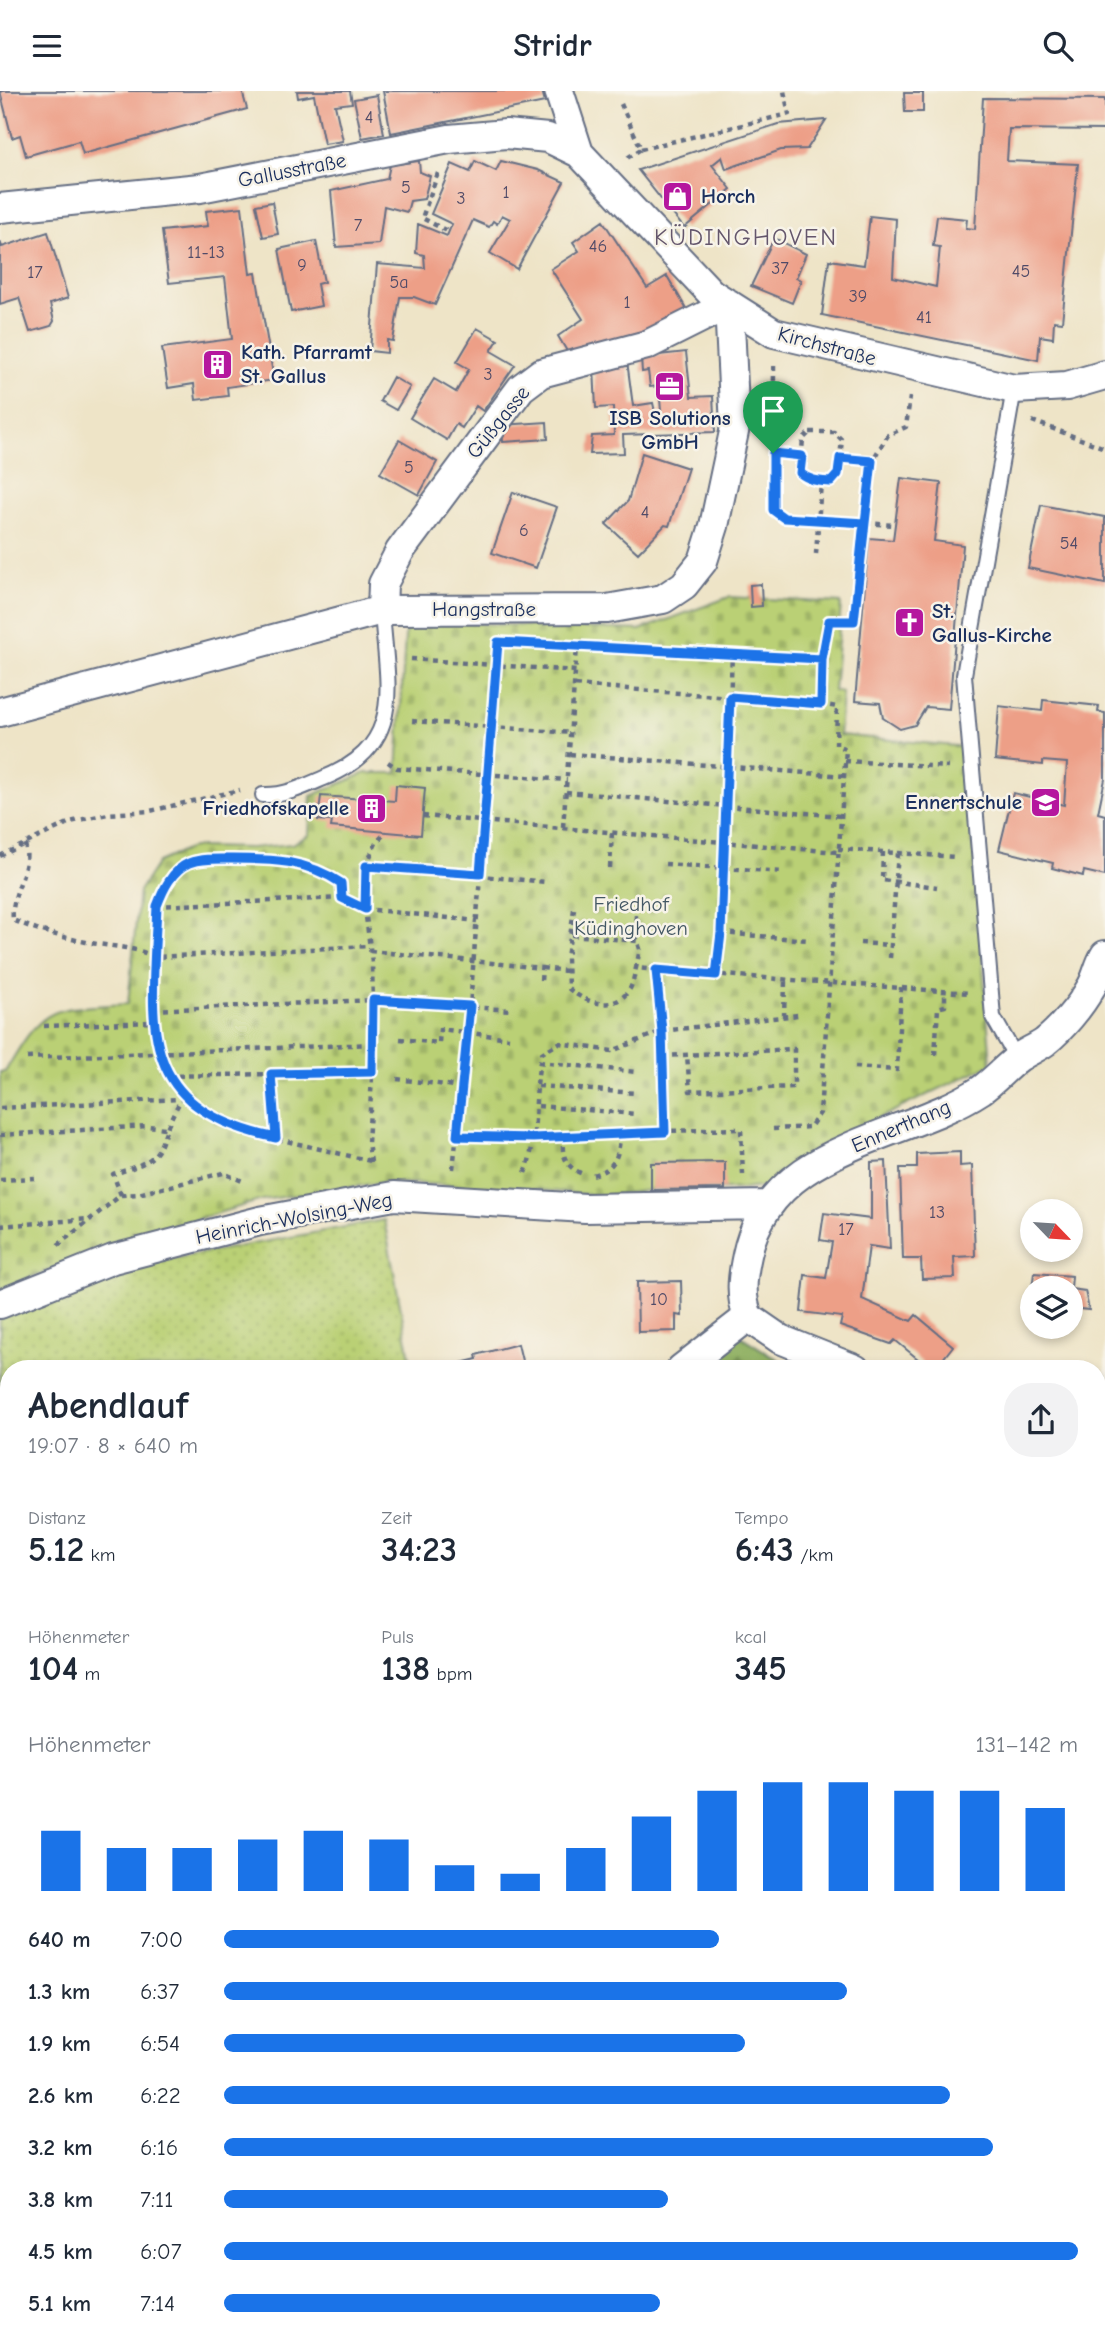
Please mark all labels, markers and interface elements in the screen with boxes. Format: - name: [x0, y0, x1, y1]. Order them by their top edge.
- icon: menu: [28, 27, 66, 65]
- text: Stridr: [513, 27, 592, 64]
- icon: search: [1039, 27, 1077, 65]
- house number: 4: [365, 107, 373, 128]
- street label: Gallusstraße: [236, 148, 348, 192]
- house number: 5: [401, 177, 411, 198]
- shop icon: Horch: [661, 179, 695, 213]
- house number: 1: [502, 182, 510, 203]
- place label: Horch: [701, 184, 756, 208]
- house number: 3: [456, 188, 466, 209]
- house number: 7: [354, 215, 363, 236]
- district label: KÜDINGHOVEN: [654, 223, 838, 251]
- house number: 46: [589, 236, 607, 257]
- house number: 11-13: [187, 242, 225, 263]
- house number: 9: [297, 255, 307, 276]
- house number: 37: [771, 258, 789, 279]
- house number: 45: [1012, 261, 1030, 282]
- house number: 17: [27, 262, 43, 283]
- house number: 5a: [389, 272, 409, 293]
- house number: 39: [849, 286, 867, 307]
- house number: 1: [623, 292, 631, 313]
- house number: 41: [916, 307, 932, 328]
- street label: Kirchstraße: [775, 321, 879, 371]
- place label: Kath. Pfarramt St. Gallus: [241, 340, 373, 388]
- building icon: Kath. Pfarramt St. Gallus: [201, 347, 235, 381]
- house number: 3: [483, 364, 493, 385]
- office icon: ISB Solutions GmbH: [653, 369, 687, 403]
- street label: Güßgasse: [461, 381, 535, 463]
- pin: [743, 381, 803, 453]
- icon: arrive: [754, 392, 792, 430]
- place label: ISB Solutions GmbH: [609, 406, 731, 454]
- house number: 5: [404, 457, 414, 478]
- house number: 4: [641, 502, 649, 523]
- house number: 6: [519, 520, 529, 541]
- house number: 54: [1060, 533, 1078, 554]
- street label: Hangstraße: [432, 597, 536, 621]
- place label: St. Gallus-Kirche: [932, 599, 1052, 647]
- church icon: St. Gallus-Kirche: [892, 606, 926, 640]
- school or university icon: Ennertschule: [1028, 785, 1062, 819]
- place label: Ennertschule: [905, 790, 1022, 814]
- building icon: Friedhofskapelle: [355, 791, 389, 825]
- place label: Friedhofskapelle: [202, 796, 349, 820]
- park label: Friedhof Küdinghoven: [574, 892, 688, 940]
- street label: Ennerthang: [848, 1094, 954, 1158]
- street label: Heinrich-Wolsing-Weg: [194, 1187, 394, 1249]
- north arrow: [1020, 1199, 1083, 1262]
- map controls: [1020, 1199, 1083, 1339]
- house number: 13: [929, 1202, 945, 1223]
- house number: 17: [838, 1219, 854, 1240]
- button: layers: [1020, 1276, 1083, 1339]
- house number: 10: [650, 1289, 668, 1310]
- button: share: [1004, 1383, 1078, 1457]
- text: Abendlauf: [28, 1384, 188, 1428]
- text: 19:07 · 8 × 640 m: [28, 1432, 198, 1459]
- text: Distanz: [28, 1507, 86, 1529]
- text: Zeit: [381, 1507, 412, 1529]
- text: Tempo: [735, 1507, 788, 1529]
- text: 5.12: [28, 1529, 84, 1570]
- text: 34:23: [381, 1529, 457, 1570]
- text: 6:43: [735, 1529, 794, 1570]
- text: km: [84, 1544, 115, 1566]
- text: /km: [794, 1544, 833, 1566]
- text: Höhenmeter: [28, 1626, 129, 1648]
- text: Puls: [381, 1626, 414, 1648]
- text: kcal: [735, 1626, 767, 1648]
- text: 104: [28, 1648, 78, 1689]
- text: 138: [381, 1648, 430, 1689]
- text: 345: [735, 1648, 787, 1689]
- text: m: [78, 1663, 100, 1685]
- text: bpm: [430, 1663, 473, 1685]
- text: Höhenmeter: [28, 1731, 150, 1758]
- text: 131–142 m: [975, 1731, 1078, 1758]
- text: 640 m: [28, 1926, 90, 1953]
- text: 7:00: [140, 1926, 183, 1953]
- text: 1.3 km: [28, 1978, 90, 2005]
- text: 6:37: [140, 1978, 179, 2005]
- text: 1.9 km: [28, 2030, 91, 2057]
- text: 6:54: [140, 2030, 180, 2057]
- text: 2.6 km: [28, 2082, 93, 2109]
- text: 6:22: [140, 2082, 181, 2109]
- text: 3.2 km: [28, 2134, 93, 2161]
- text: 6:16: [140, 2134, 178, 2161]
- text: 3.8 km: [28, 2186, 93, 2213]
- text: 7:11: [140, 2186, 173, 2213]
- text: 4.5 km: [28, 2238, 93, 2265]
- text: 6:07: [140, 2238, 182, 2265]
- text: 5.1 km: [28, 2290, 91, 2317]
- text: 7:14: [140, 2290, 175, 2317]

